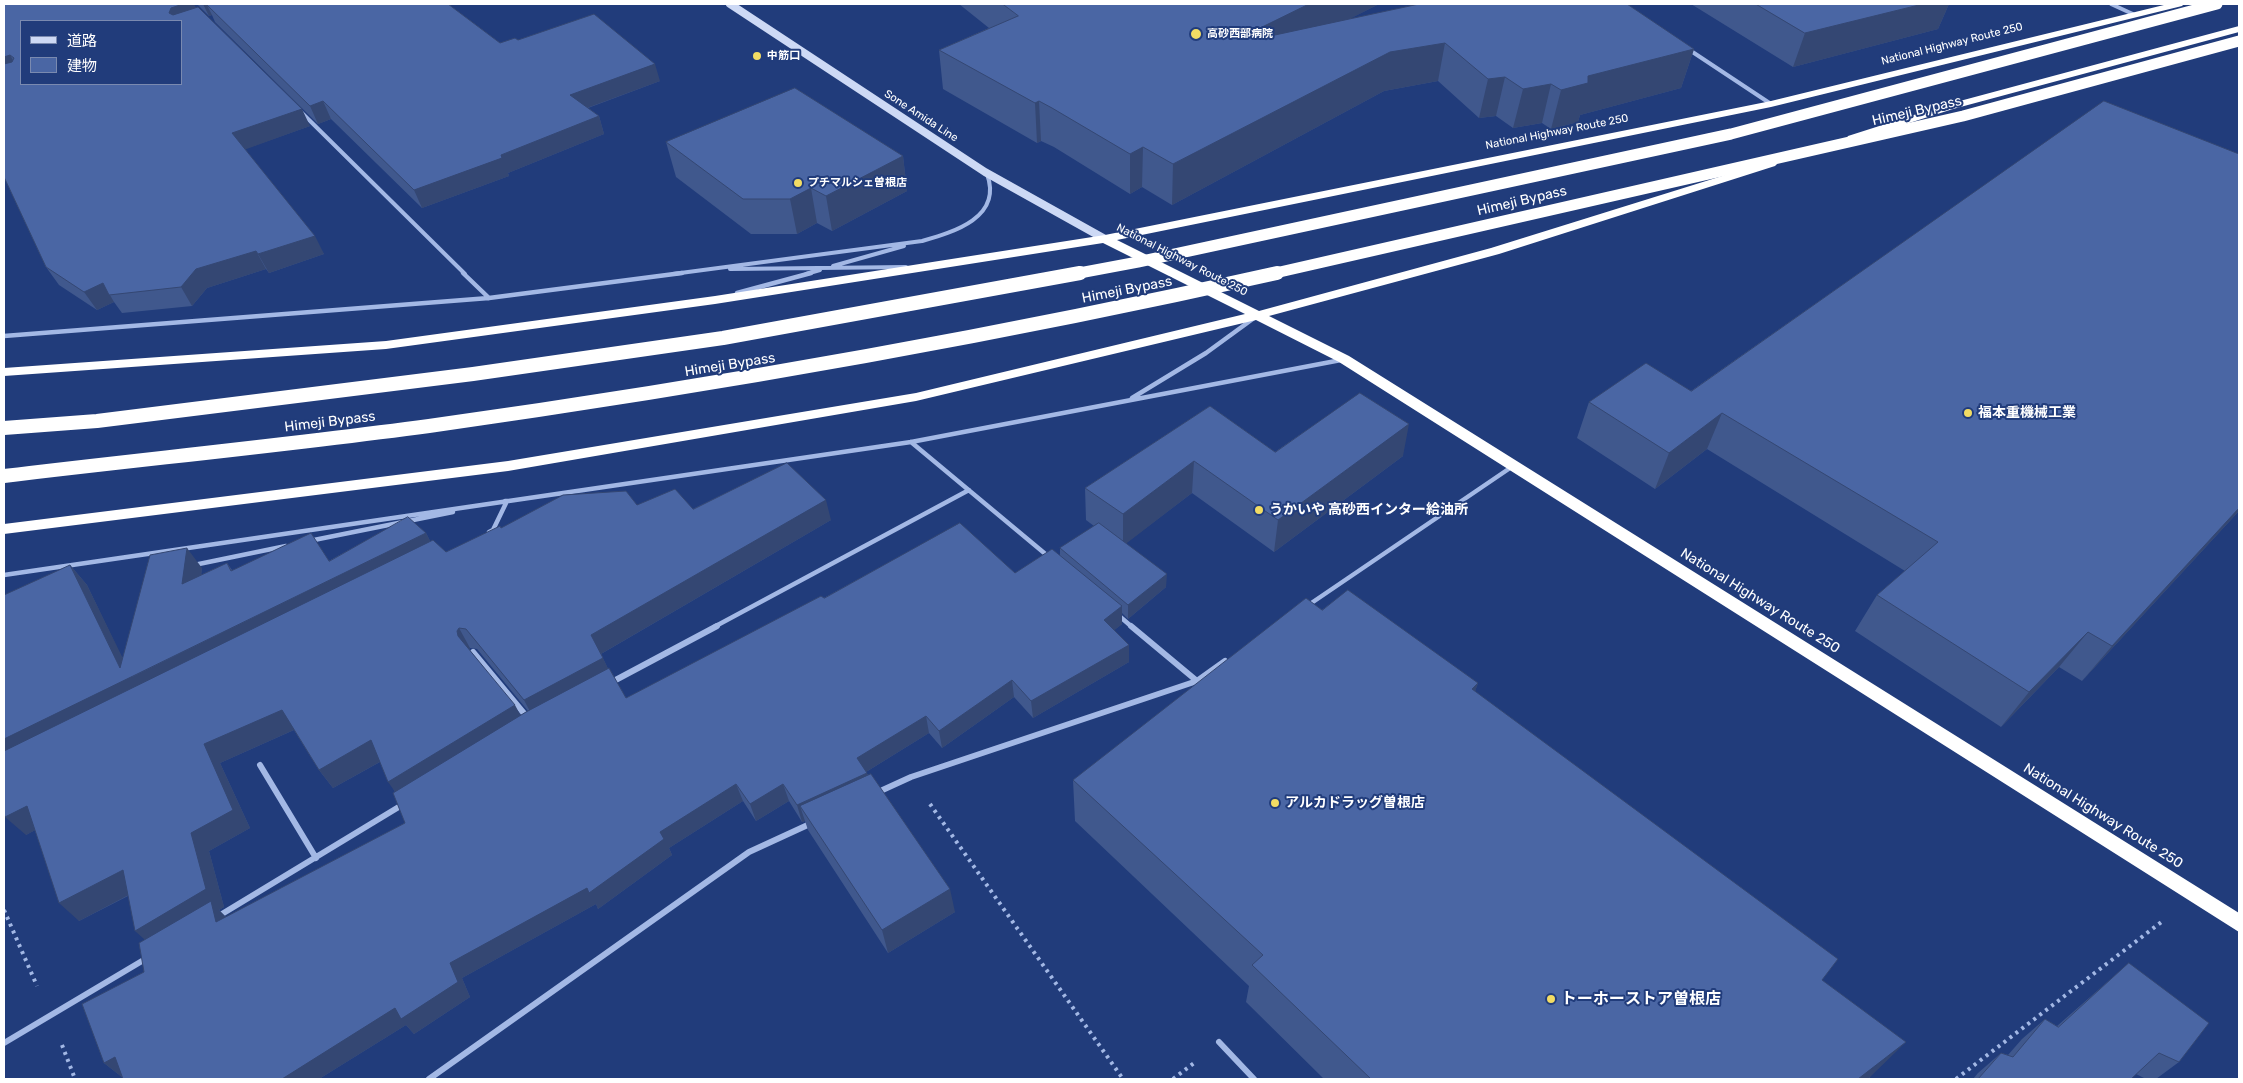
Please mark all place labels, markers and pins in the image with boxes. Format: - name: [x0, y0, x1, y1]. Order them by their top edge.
- marker: 高砂西部病院: [1189, 27, 1203, 41]
- place label: 高砂西部病院: [1207, 27, 1273, 41]
- place label: 中筋口: [767, 49, 800, 63]
- marker: 中筋口: [751, 50, 763, 62]
- place label: プチマルシェ曽根店: [808, 176, 907, 190]
- marker: プチマルシェ曽根店: [792, 177, 804, 189]
- place label: 福本重機械工業: [1978, 405, 2076, 421]
- marker: 福本重機械工業: [1962, 407, 1974, 419]
- place label: うかいや 高砂西インター給油所: [1269, 502, 1468, 518]
- marker: うかいや 高砂西インター給油所: [1253, 504, 1265, 516]
- place label: アルカドラッグ曽根店: [1285, 795, 1425, 811]
- marker: アルカドラッグ曽根店: [1269, 797, 1281, 809]
- place label: トーホーストア曽根店: [1561, 989, 1721, 1009]
- marker: トーホーストア曽根店: [1545, 993, 1557, 1005]

